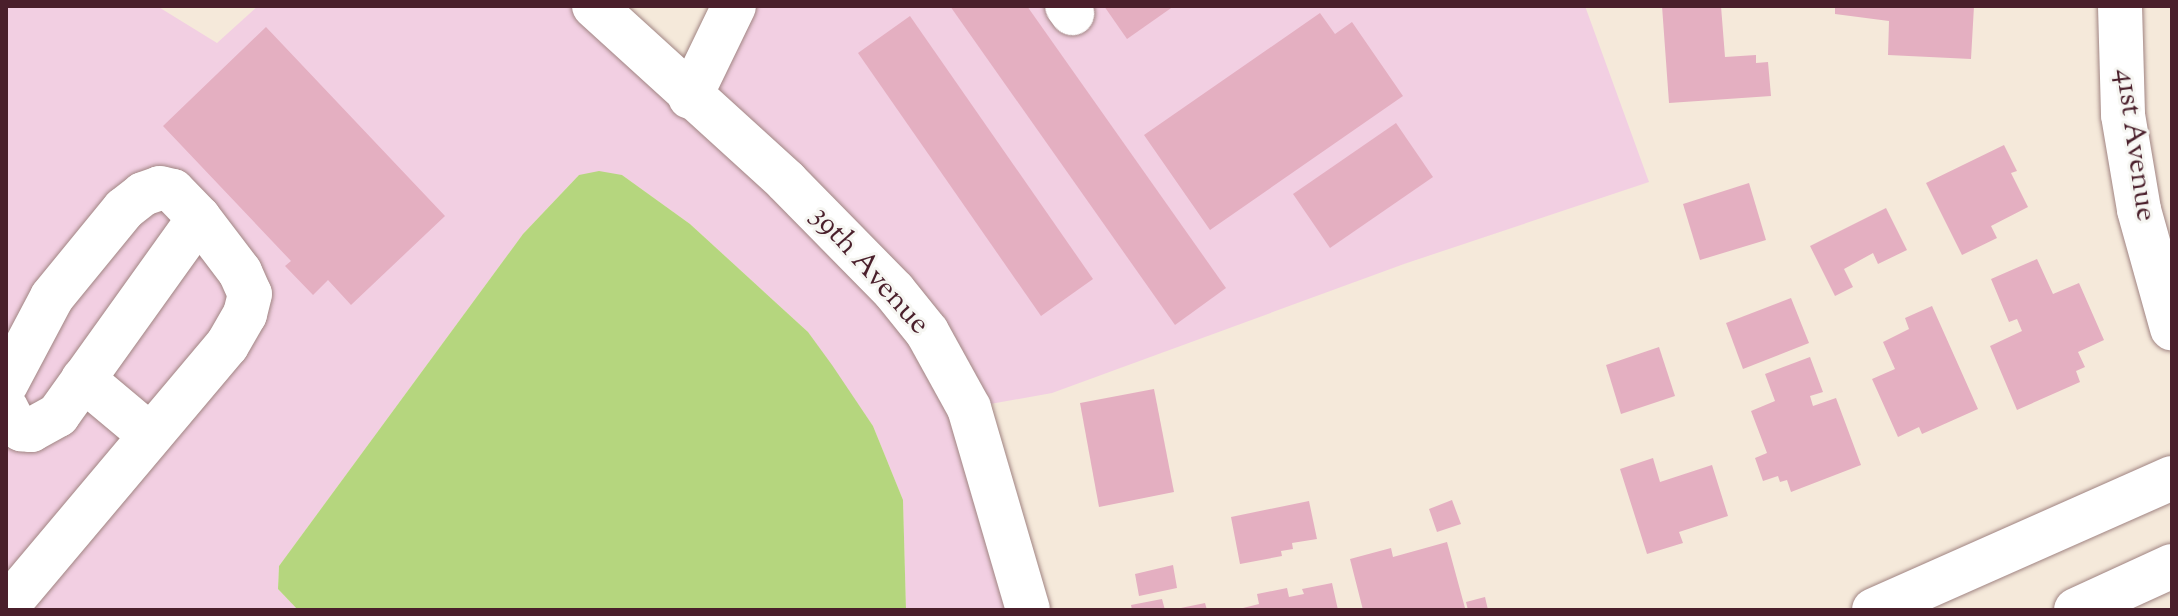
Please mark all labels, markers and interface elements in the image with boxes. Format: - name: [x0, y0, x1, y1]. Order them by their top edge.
- street label: 41st Avenue: [2105, 66, 2163, 224]
- street label: 39th Avenue: [802, 199, 936, 343]

